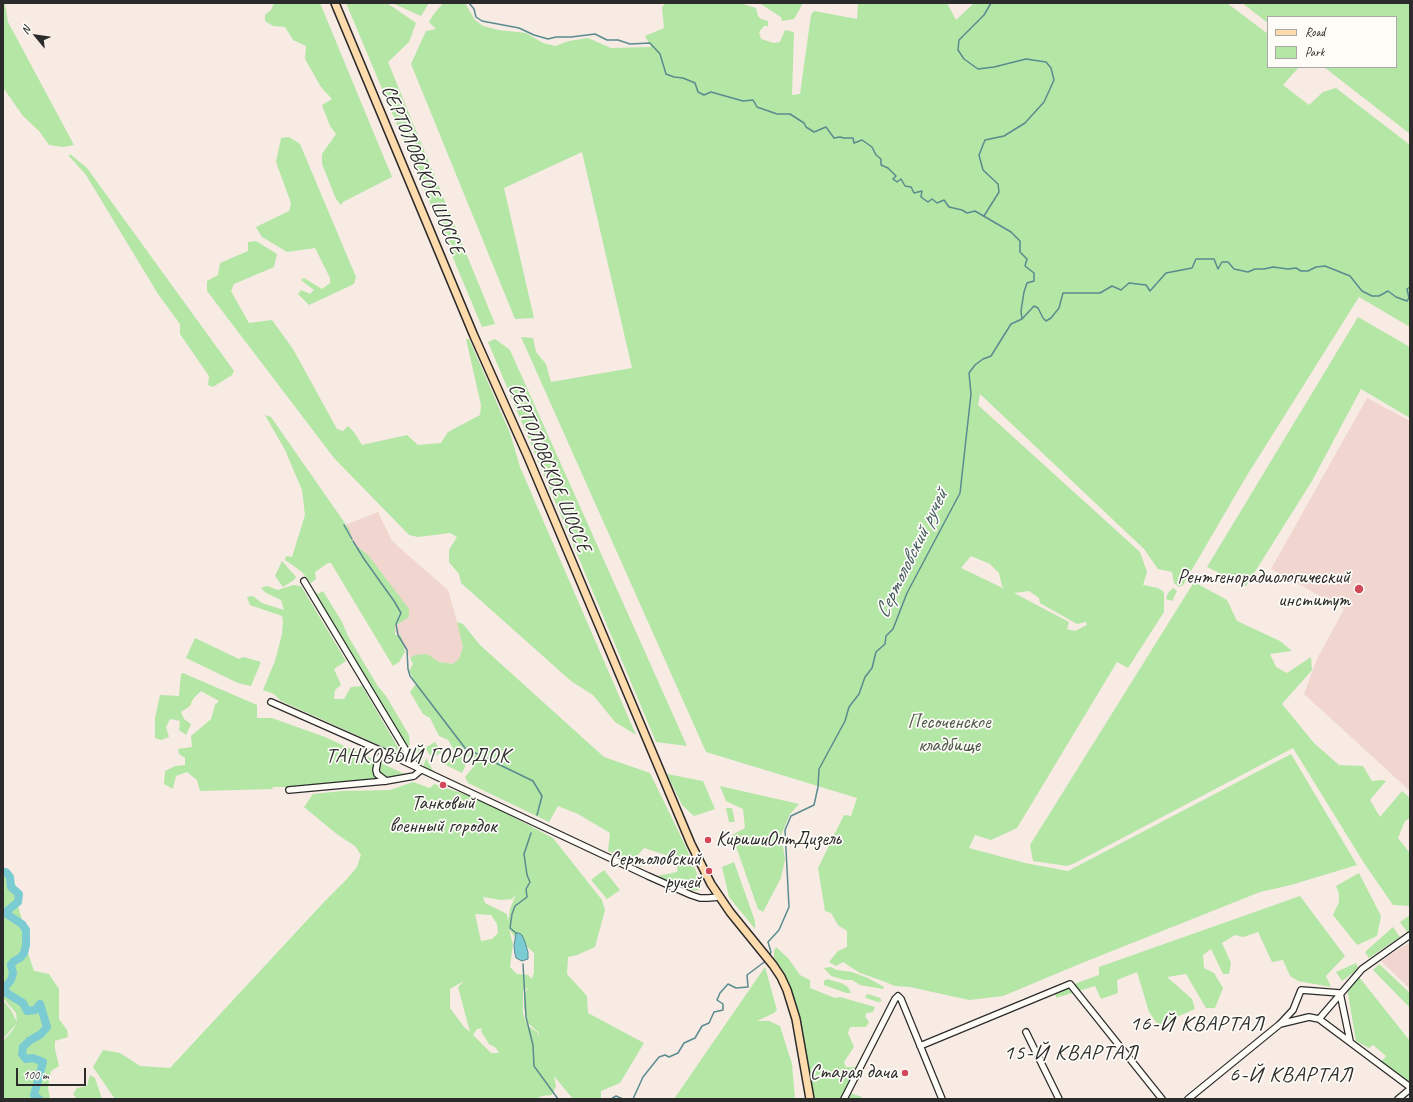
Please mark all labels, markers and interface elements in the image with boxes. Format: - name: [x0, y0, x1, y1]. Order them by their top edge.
- north arrow: [16, 16, 56, 56]
- legend: [1267, 16, 1397, 68]
- text: N: [18, 24, 33, 37]
- text: Road: [1305, 24, 1325, 40]
- text: Park: [1305, 44, 1324, 60]
- street label: СЕРТОЛОВСКОЕ ШОССЕ: [375, 82, 469, 258]
- street label: СЕРТОЛОВСКОЕ ШОССЕ: [502, 380, 596, 556]
- water label: Сертоловский ручей: [870, 486, 954, 622]
- place label: Рентгенорадиологический институт: [1177, 566, 1350, 613]
- marker: Рентгенорадиологический институт: [1353, 583, 1365, 595]
- park label: Песоченское кладбище: [908, 711, 990, 758]
- district label: ТАНКОВЫЙ ГОРОДОК: [325, 743, 511, 769]
- marker: Танковый военный городок: [438, 780, 448, 790]
- place label: Танковый военный городок: [390, 792, 496, 839]
- place label: КиришиОптДизель: [716, 828, 841, 852]
- marker: КиришиОптДизель: [703, 835, 713, 845]
- place label: Сертоловский ручей: [609, 848, 701, 895]
- marker: Сертоловский ручей: [704, 866, 714, 876]
- district label: 16-Й КВАРТАЛ: [1130, 1011, 1264, 1037]
- district label: 15-Й КВАРТАЛ: [1004, 1040, 1138, 1066]
- scale bar: [18, 1060, 88, 1086]
- place label: Старая дача: [810, 1061, 897, 1085]
- district label: 6-Й КВАРТАЛ: [1229, 1062, 1353, 1088]
- text: 100 m: [23, 1067, 49, 1083]
- marker: Старая дача: [900, 1068, 910, 1078]

